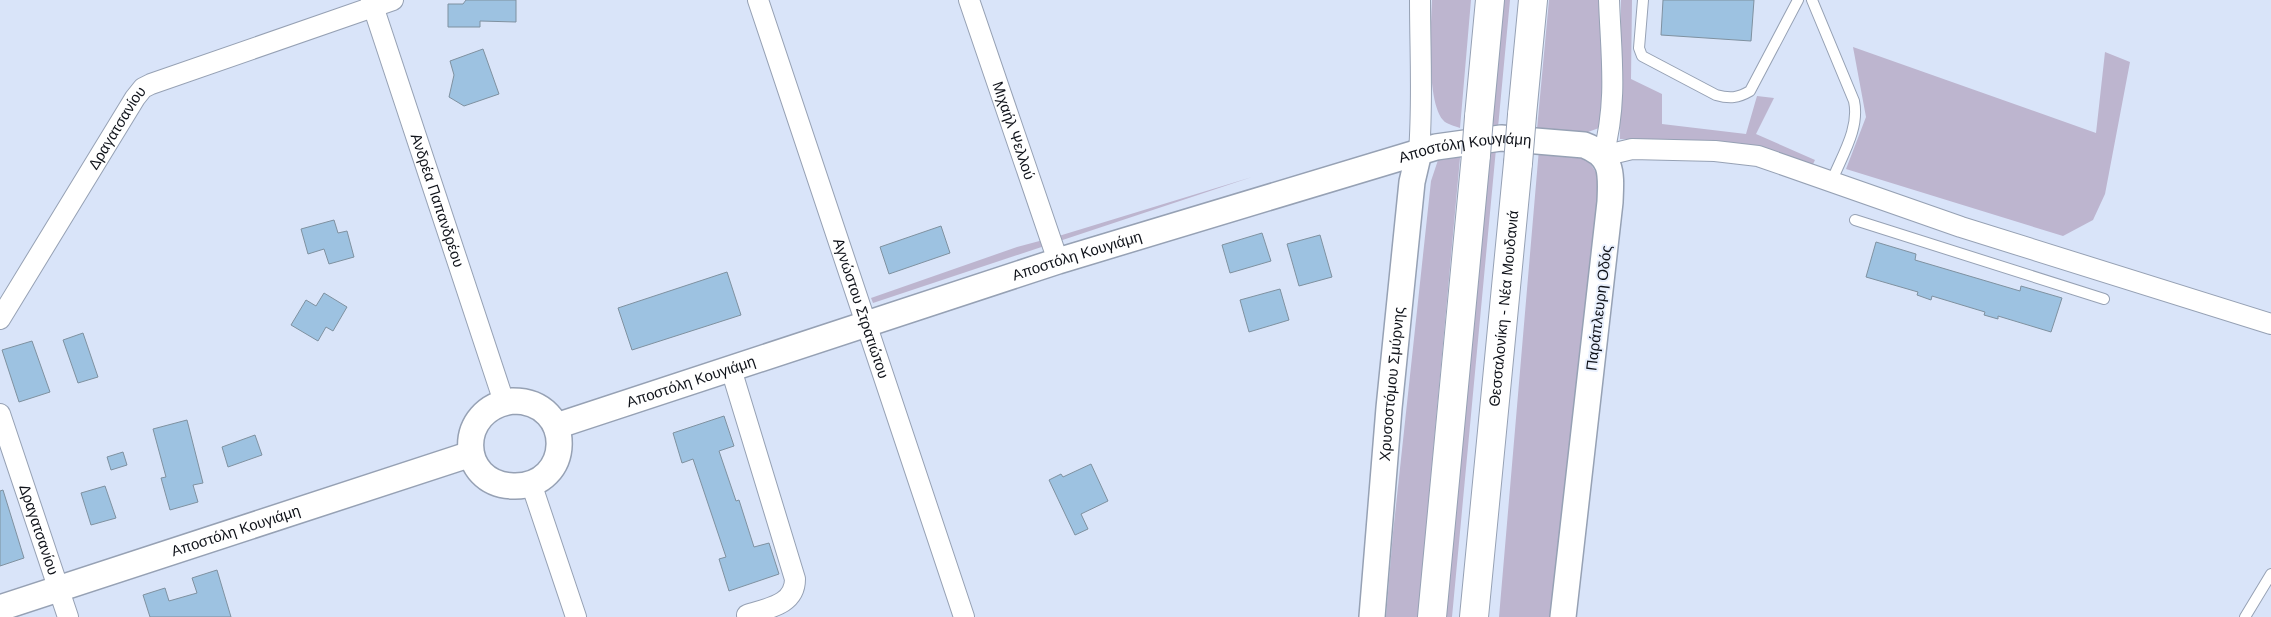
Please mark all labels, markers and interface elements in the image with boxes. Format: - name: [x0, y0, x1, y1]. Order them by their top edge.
- street label: Μιχαήλ Ψελλού: [989, 79, 1039, 182]
- street label: Δραγατσανίου: [84, 83, 149, 172]
- street label: Αποστόλη Κουγιάμη: [1396, 129, 1532, 166]
- street label: Ανδρέα Παπανδρέου: [408, 131, 468, 269]
- street label: Θεσσαλονίκη - Νέα Μουδανιά: [1485, 209, 1521, 407]
- street label: Αποστόλη Κουγιάμη: [1010, 227, 1144, 284]
- street label: Αγνώστου Στρατιώτου: [830, 236, 893, 380]
- street label: Παράπλευρη Οδός: [1582, 244, 1615, 372]
- street label: Χρυσοστόμου Σμύρνης: [1376, 306, 1407, 462]
- street label: Αποστόλη Κουγιάμη: [624, 352, 757, 410]
- street label: Δραγατσανίου: [16, 482, 62, 577]
- street label: Αποστόλη Κουγιάμη: [169, 501, 302, 559]

